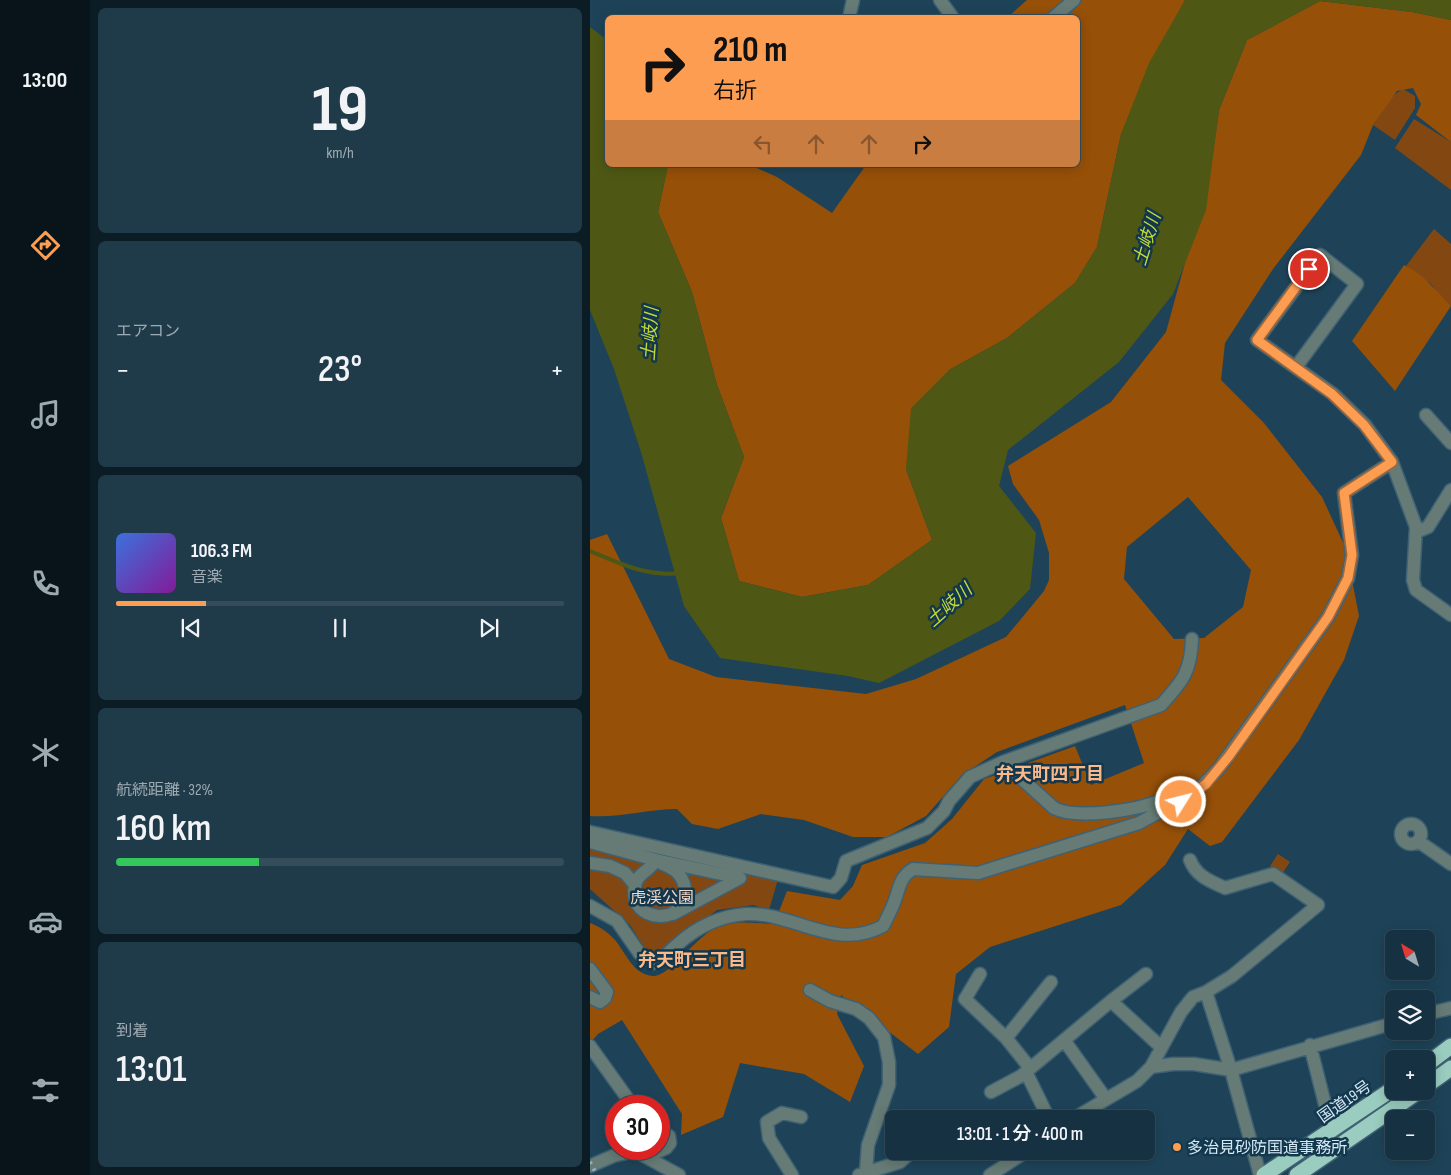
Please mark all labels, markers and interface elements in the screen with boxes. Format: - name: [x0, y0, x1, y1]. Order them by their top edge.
- text: 210 m: [713, 29, 787, 72]
- icon: right: [630, 35, 695, 100]
- text: 13:00: [23, 67, 67, 94]
- text: 19: [312, 72, 368, 150]
- text: 右折: [713, 78, 757, 105]
- icon: left: [749, 130, 777, 158]
- icon: ahead: [802, 130, 830, 158]
- icon: ahead: [855, 130, 883, 158]
- icon: right: [908, 130, 936, 158]
- text: km/h: [326, 144, 354, 163]
- water label: 土岐川: [1130, 208, 1166, 268]
- icon: directions: [28, 228, 63, 263]
- pin: [1288, 248, 1330, 290]
- icon: arrive: [1295, 255, 1323, 283]
- water label: 土岐川: [638, 304, 663, 362]
- text: エアコン: [116, 322, 180, 341]
- text: 23°: [318, 347, 362, 392]
- text: −: [116, 354, 130, 387]
- text: +: [550, 354, 564, 387]
- icon: music: [28, 397, 63, 432]
- text: 106.3 FM: [191, 540, 252, 563]
- icon: phone: [28, 566, 63, 601]
- text: 音楽: [191, 568, 223, 587]
- water label: 土岐川: [922, 578, 978, 631]
- icon: previous: [177, 614, 205, 642]
- icon: pause: [326, 614, 354, 642]
- icon: next: [475, 614, 503, 642]
- icon: climate: [28, 735, 63, 770]
- district label: 弁天町四丁目: [996, 764, 1104, 785]
- position arrow: [1154, 775, 1206, 827]
- text: 航続距離 · 32%: [116, 781, 213, 800]
- text: 160 km: [116, 806, 211, 851]
- park label: 虎渓公園: [630, 889, 694, 908]
- icon: car: [28, 904, 63, 939]
- north arrow: [1385, 930, 1435, 980]
- map controls: [1385, 930, 1435, 1160]
- district label: 弁天町三丁目: [638, 950, 746, 971]
- button: layers: [1385, 990, 1435, 1040]
- text: 到着: [116, 1022, 148, 1041]
- text: 13:01: [116, 1047, 187, 1092]
- button: +: [1385, 1050, 1435, 1100]
- icon: filters: [28, 1073, 63, 1108]
- street label: 国道19号: [1315, 1077, 1375, 1127]
- speed limit sign: 30: [605, 1095, 670, 1160]
- button: −: [1385, 1110, 1435, 1160]
- text: 13:01 · 1 分 · 400 m: [957, 1123, 1083, 1146]
- place label: 多治見砂防国道事務所: [1187, 1139, 1347, 1158]
- marker: 多治見砂防国道事務所: [1171, 1141, 1183, 1153]

